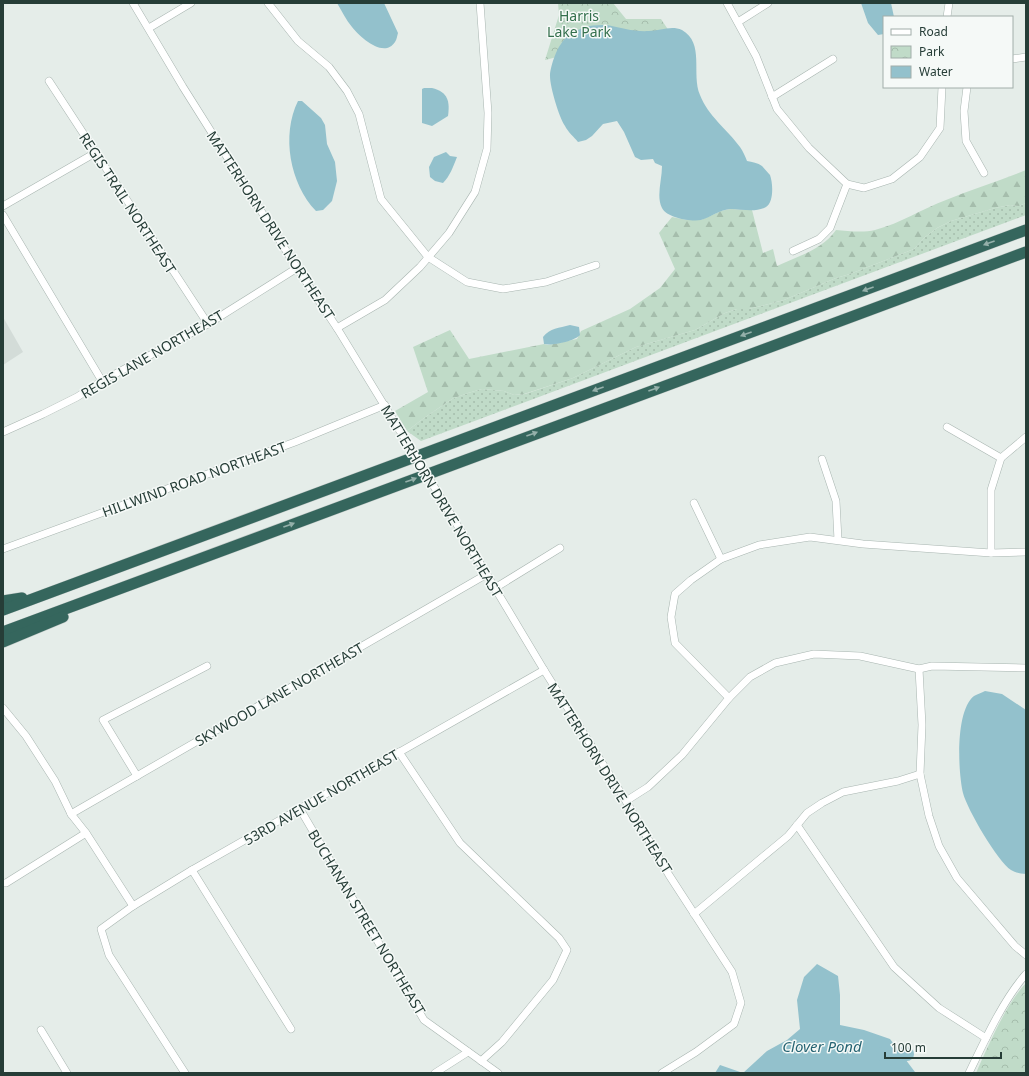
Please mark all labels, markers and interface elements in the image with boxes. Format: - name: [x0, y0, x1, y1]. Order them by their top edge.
- park label: Harris Lake Park: [547, 6, 611, 41]
- legend: [883, 16, 1013, 88]
- text: Road: [919, 23, 948, 40]
- text: Park: [919, 43, 945, 60]
- text: Water: [919, 63, 953, 80]
- street label: MATTERHORN DRIVE NORTHEAST: [203, 127, 339, 323]
- street label: REGIS TRAIL NORTHEAST: [75, 129, 181, 277]
- one-way arrow: [983, 241, 995, 247]
- one-way arrow: [861, 286, 873, 292]
- street label: REGIS LANE NORTHEAST: [77, 305, 227, 403]
- one-way arrow: [739, 332, 751, 338]
- one-way arrow: [649, 385, 661, 391]
- one-way arrow: [591, 387, 603, 393]
- street label: MATTERHORN DRIVE NORTHEAST: [377, 401, 507, 601]
- one-way arrow: [527, 431, 539, 437]
- street label: HILLWIND ROAD NORTHEAST: [99, 437, 289, 521]
- one-way arrow: [405, 476, 417, 482]
- one-way arrow: [283, 522, 295, 528]
- street label: SKYWOOD LANE NORTHEAST: [191, 638, 367, 750]
- street label: MATTERHORN DRIVE NORTHEAST: [543, 679, 677, 877]
- street label: 53RD AVENUE NORTHEAST: [240, 745, 402, 849]
- street label: BUCHANAN STREET NORTHEAST: [304, 826, 430, 1018]
- scale bar: [885, 1034, 1001, 1060]
- water label: Clover Pond: [782, 1036, 862, 1056]
- text: 100 m: [891, 1039, 926, 1056]

